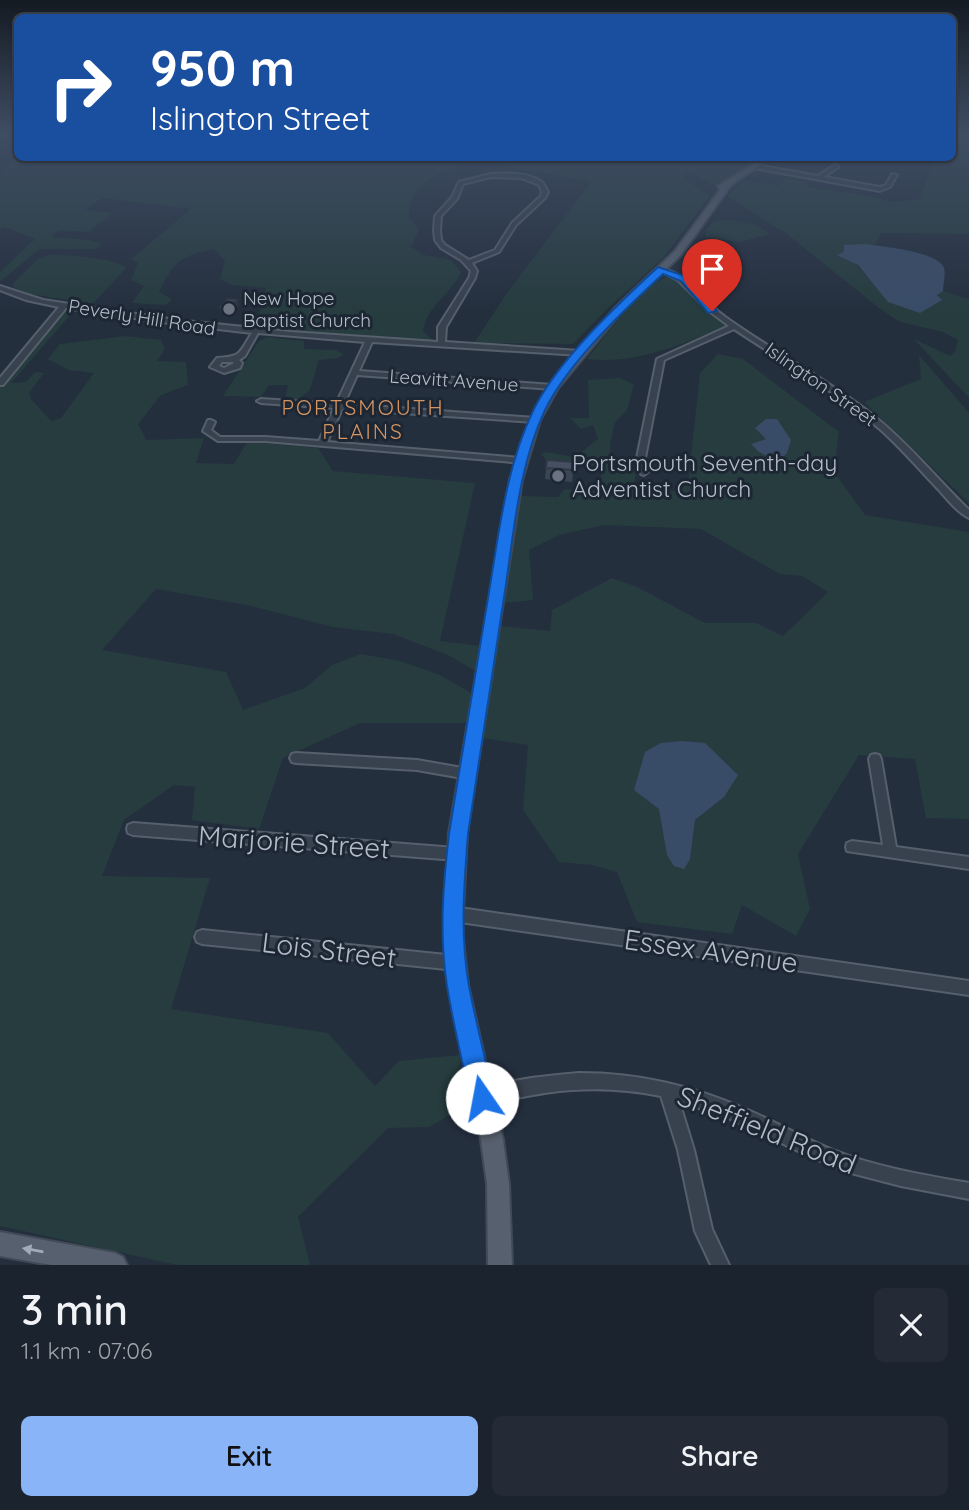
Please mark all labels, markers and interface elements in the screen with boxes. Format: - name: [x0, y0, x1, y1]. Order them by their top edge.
- text: 950 m: [150, 37, 295, 98]
- icon: right: [35, 42, 126, 133]
- text: Islington Street: [150, 98, 370, 138]
- pin: [682, 239, 742, 311]
- icon: arrive: [693, 250, 731, 288]
- place label: New Hope Baptist Church: [243, 286, 371, 332]
- street label: Peverly Hill Road: [67, 294, 217, 340]
- marker: New Hope Baptist Church: [221, 301, 237, 317]
- street label: Islington Street: [761, 337, 881, 431]
- street label: Leavitt Avenue: [389, 364, 519, 396]
- district label: PORTSMOUTH PLAINS: [281, 394, 445, 444]
- place label: Portsmouth Seventh-day Adventist Church: [572, 448, 837, 503]
- marker: Portsmouth Seventh-day Adventist Church: [550, 468, 566, 484]
- street label: Marjorie Street: [197, 817, 391, 866]
- street label: Essex Avenue: [622, 921, 800, 980]
- street label: Lois Street: [260, 924, 398, 975]
- position arrow: [445, 1061, 519, 1135]
- street label: Sheffield Road: [673, 1078, 862, 1181]
- one-way arrow: [22, 1244, 44, 1255]
- text: 3 min: [21, 1283, 128, 1336]
- button: close: [874, 1288, 948, 1362]
- text: 1.1 km · 07:06: [21, 1336, 152, 1365]
- button: Exit: [21, 1416, 478, 1496]
- button: Share: [492, 1416, 948, 1496]

